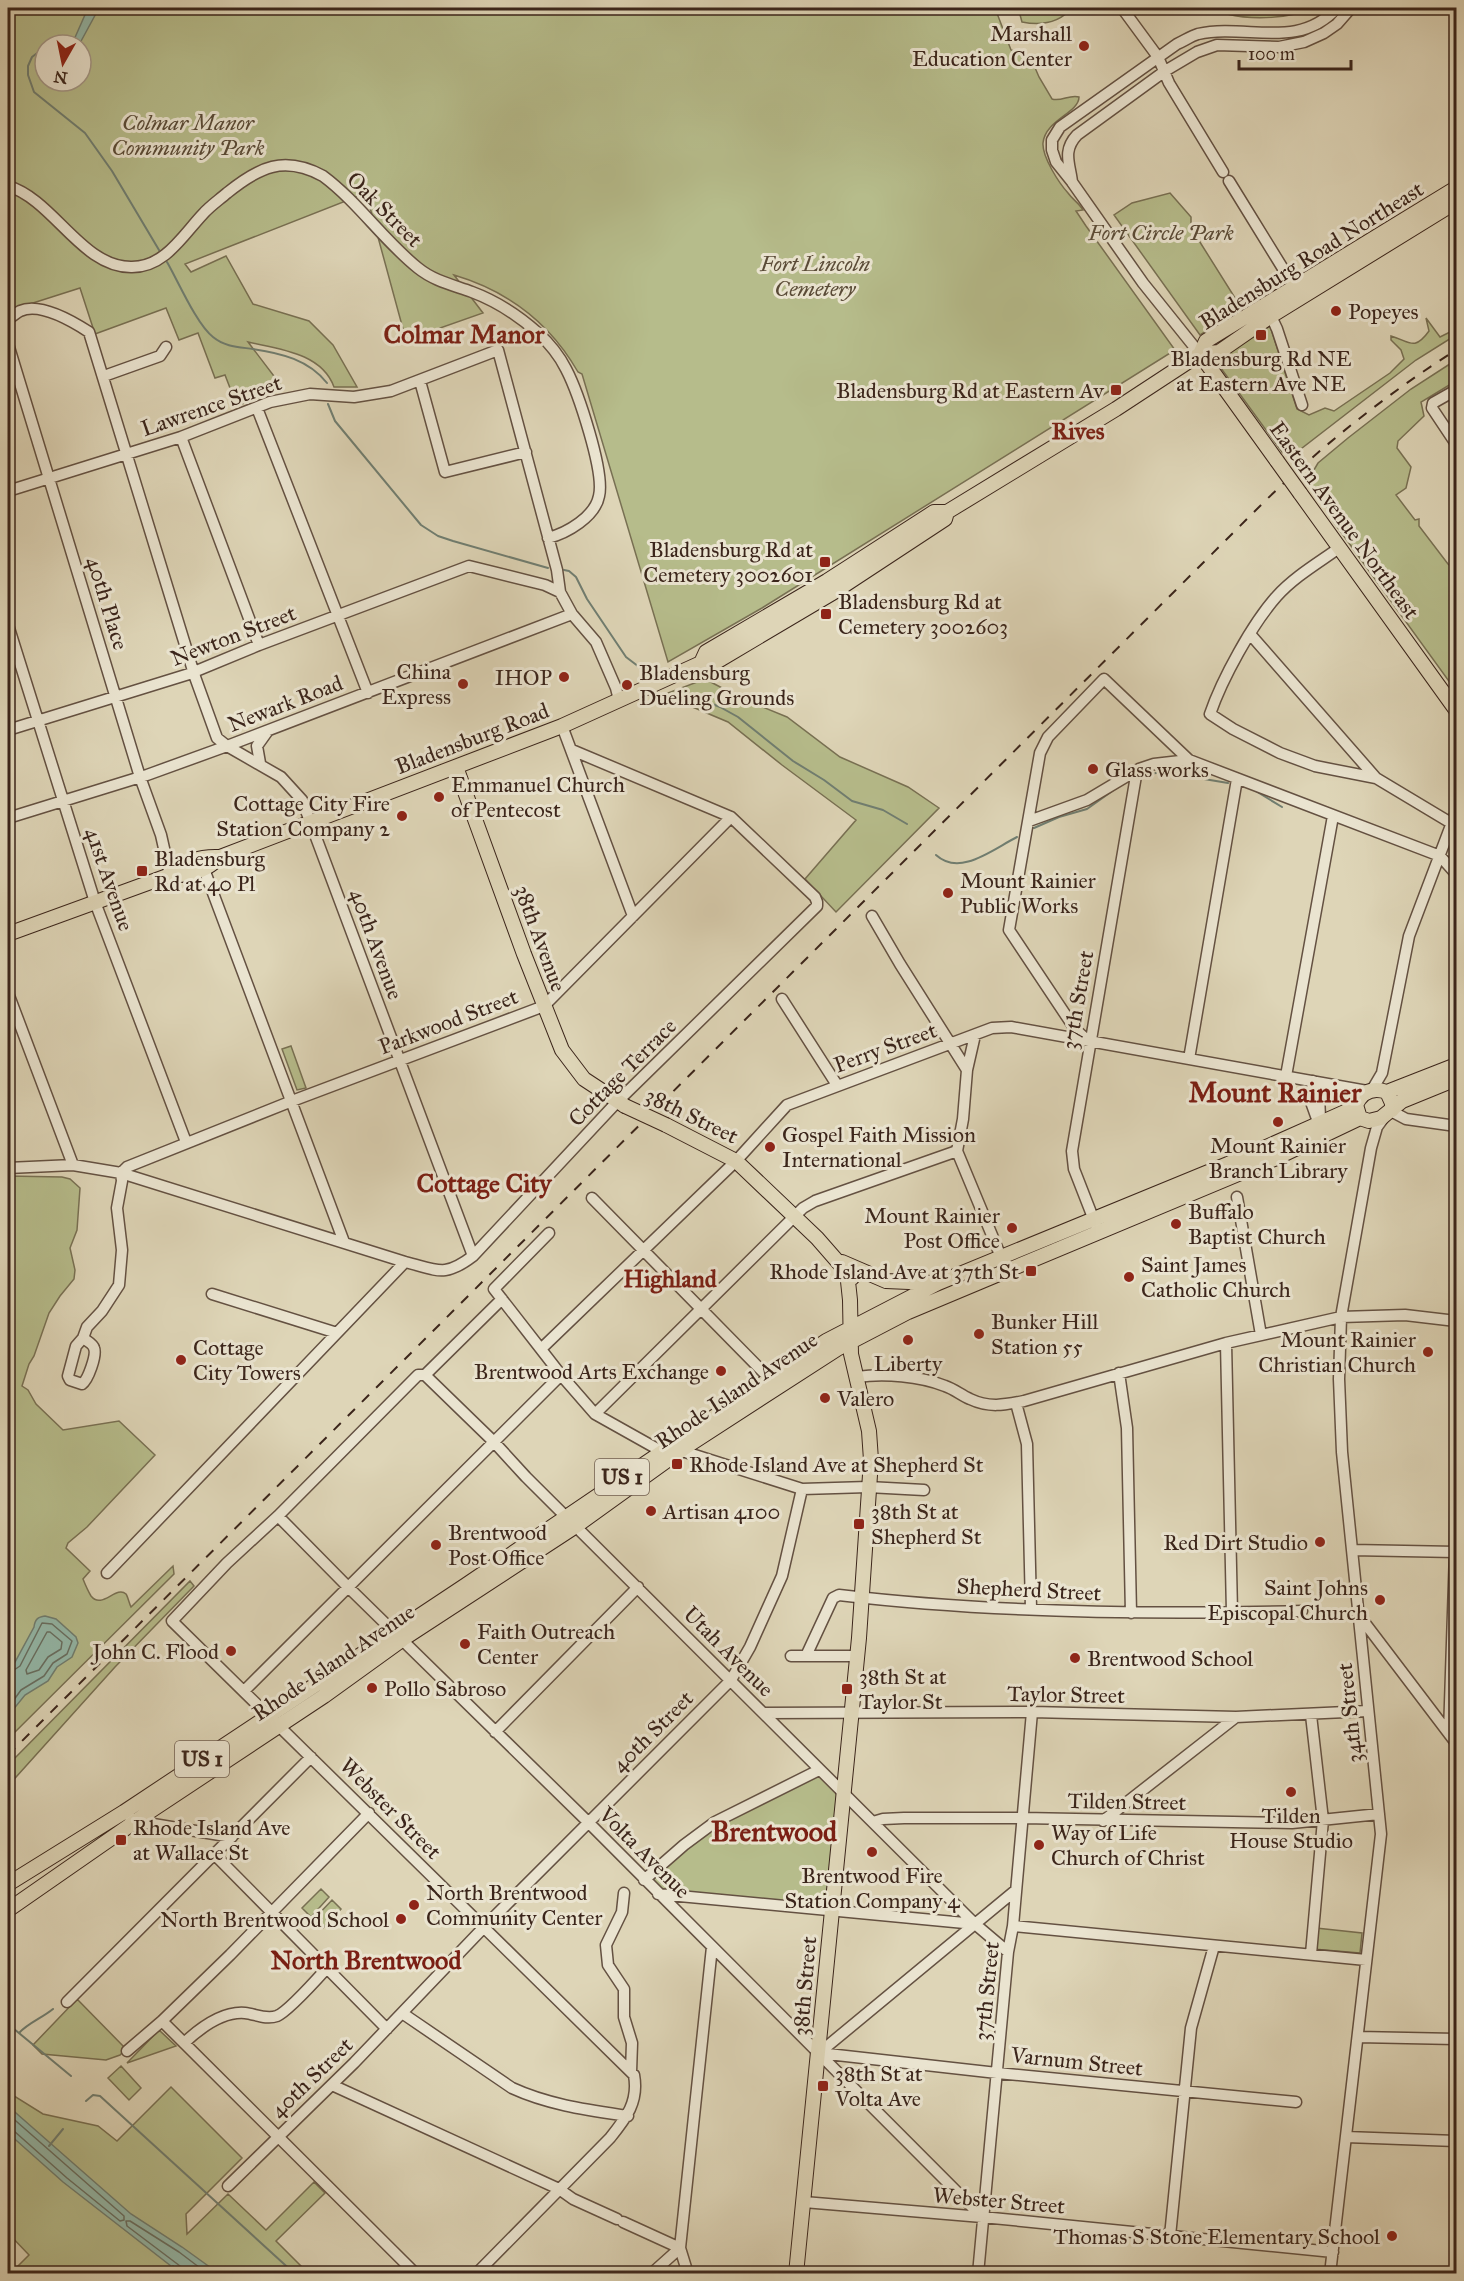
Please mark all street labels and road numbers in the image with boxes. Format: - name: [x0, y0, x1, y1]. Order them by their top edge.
- street label: Oak Street: [341, 166, 428, 253]
- street label: Bladensburg Road Northeast: [1194, 175, 1428, 336]
- street label: Lawrence Street: [137, 369, 285, 442]
- street label: Eastern Avenue Northeast: [1264, 416, 1425, 625]
- street label: 40th Place: [81, 553, 134, 653]
- street label: Newton Street: [167, 599, 300, 672]
- street label: Newark Road: [224, 669, 347, 738]
- street label: Bladensburg Road: [392, 697, 553, 780]
- street label: 41st Avenue: [79, 824, 140, 934]
- street label: 38th Avenue: [509, 881, 572, 995]
- street label: 40th Avenue: [344, 885, 409, 1003]
- street label: 37th Street: [1056, 948, 1100, 1052]
- street label: Parkwood Street: [375, 982, 522, 1060]
- street label: Cottage Terrace: [563, 1013, 682, 1132]
- street label: Perry Street: [830, 1016, 940, 1079]
- street label: 38th Street: [641, 1081, 743, 1150]
- street label: Rhode Island Avenue: [650, 1326, 823, 1455]
- road number: US 1: [595, 1459, 649, 1495]
- street label: Shepherd Street: [956, 1572, 1102, 1607]
- street label: Rhode Island Avenue: [247, 1598, 420, 1727]
- street label: Utah Avenue: [678, 1600, 780, 1702]
- street label: 34th Street: [1331, 1661, 1368, 1764]
- street label: Taylor Street: [1007, 1680, 1125, 1709]
- street label: 40th Street: [606, 1685, 699, 1778]
- road number: US 1: [175, 1741, 229, 1777]
- street label: Webster Street: [334, 1752, 447, 1865]
- street label: Tilden Street: [1067, 1787, 1187, 1816]
- street label: Volta Avenue: [592, 1800, 696, 1904]
- street label: 38th Street: [787, 1935, 822, 2037]
- street label: 37th Street: [968, 1940, 1005, 2042]
- street label: 40th Street: [264, 2031, 358, 2123]
- street label: Varnum Street: [1009, 2041, 1144, 2082]
- street label: Webster Street: [932, 2181, 1066, 2220]

